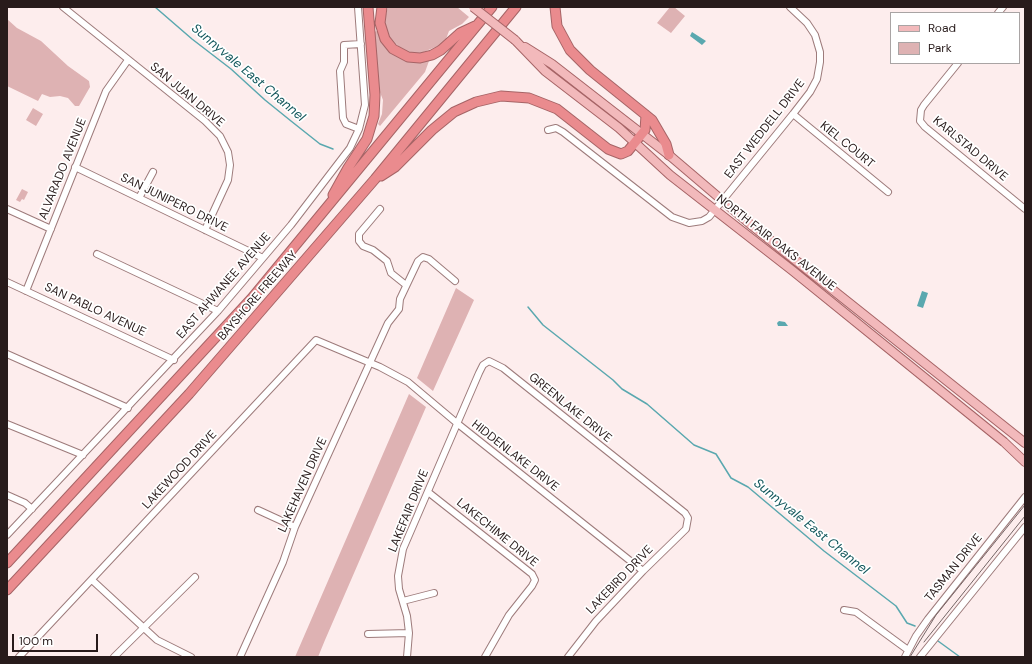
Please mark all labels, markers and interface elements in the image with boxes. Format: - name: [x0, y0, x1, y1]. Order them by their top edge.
- legend: [890, 12, 1020, 64]
- text: Road: [928, 20, 956, 36]
- water label: Sunnyvale East Channel: [188, 21, 308, 125]
- text: Park: [928, 40, 952, 56]
- street label: SAN JUAN DRIVE: [147, 60, 227, 130]
- street label: EAST WEDDELL DRIVE: [722, 77, 808, 181]
- street label: KARLSTAD DRIVE: [930, 114, 1010, 184]
- street label: ALVARADO AVENUE: [36, 116, 90, 222]
- street label: KIEL COURT: [817, 119, 877, 171]
- street label: SAN JUNIPERO DRIVE: [118, 171, 230, 235]
- street label: NORTH FAIR OAKS AVENUE: [713, 192, 839, 294]
- street label: EAST AHWANEE AVENUE: [174, 230, 274, 342]
- street label: BAYSHORE FREEWAY: [215, 248, 301, 344]
- street label: SAN PABLO AVENUE: [42, 280, 148, 340]
- street label: GREENLAKE DRIVE: [526, 370, 614, 446]
- street label: HIDDENLAKE DRIVE: [468, 417, 562, 495]
- street label: LAKEWOOD DRIVE: [140, 428, 220, 512]
- street label: LAKEHAVEN DRIVE: [276, 435, 330, 535]
- street label: LAKEFAIR DRIVE: [386, 468, 432, 554]
- water label: Sunnyvale East Channel: [750, 476, 872, 578]
- street label: LAKECHIME DRIVE: [453, 496, 541, 570]
- street label: TASMAN DRIVE: [922, 531, 986, 605]
- street label: LAKEBIRD DRIVE: [584, 543, 656, 617]
- scale bar: [14, 626, 100, 652]
- text: 100 m: [19, 633, 53, 649]

